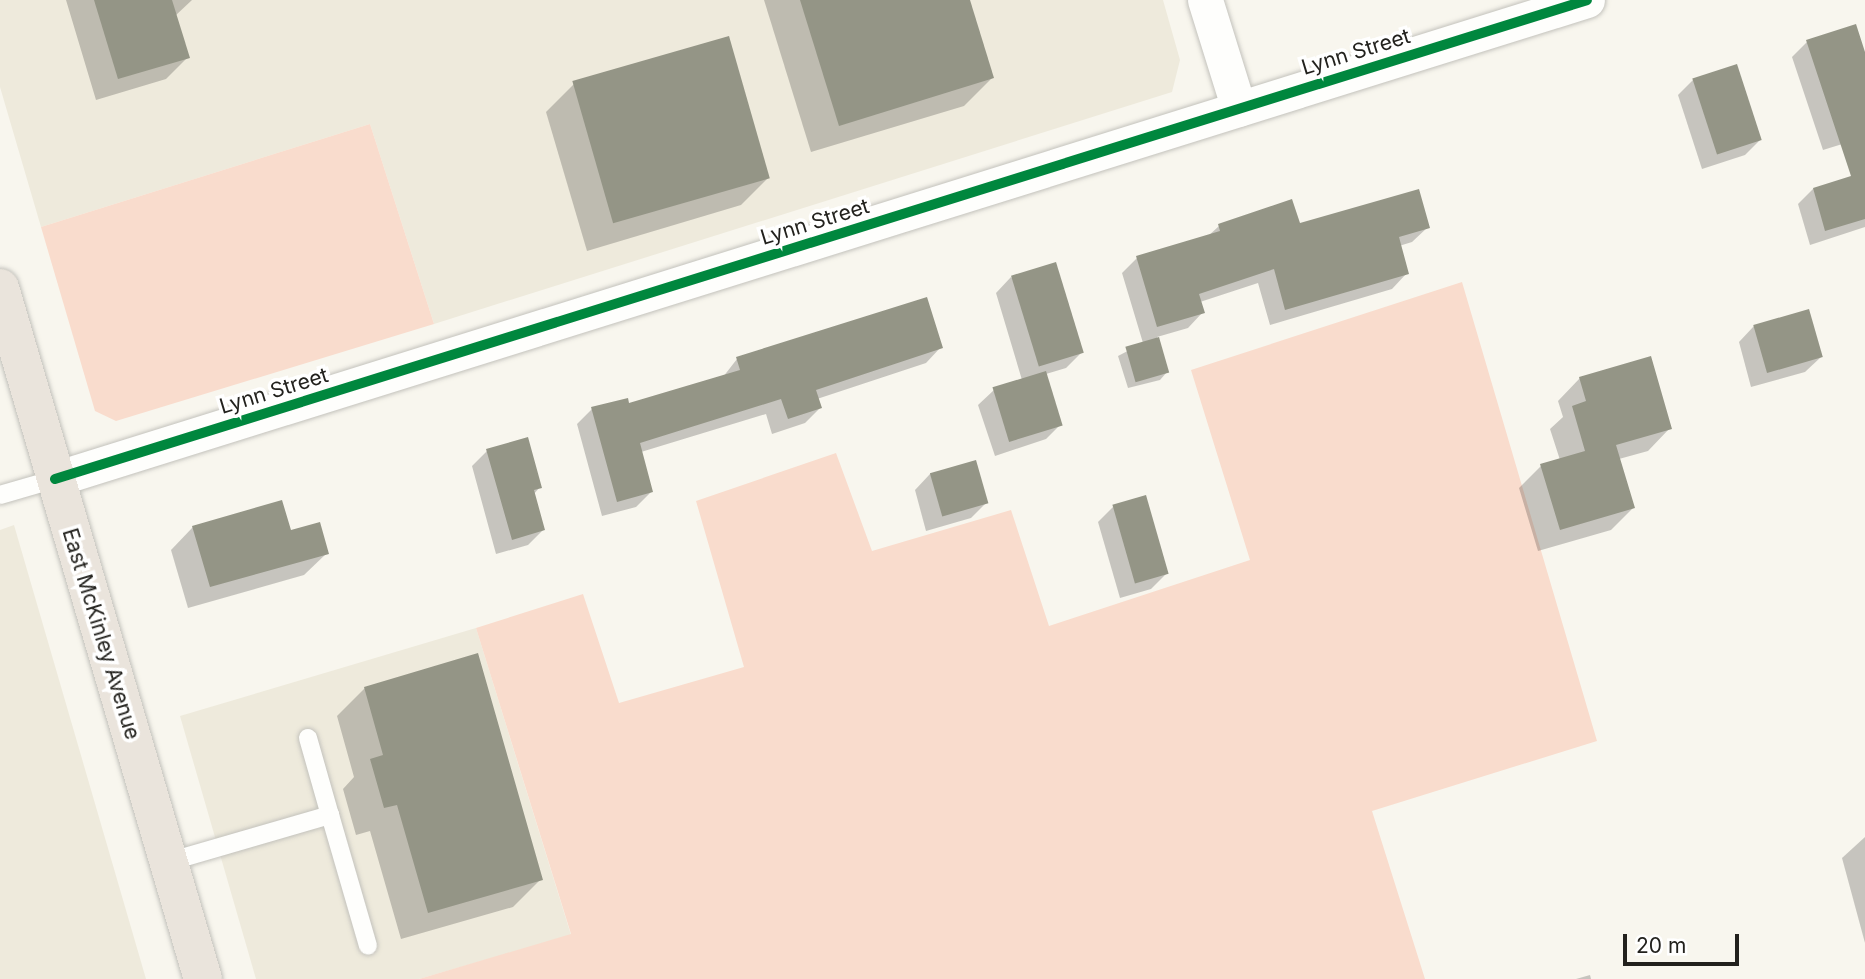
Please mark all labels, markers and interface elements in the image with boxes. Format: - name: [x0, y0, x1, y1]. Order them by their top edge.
- street label: Lynn Street: [1299, 24, 1413, 80]
- street label: Lynn Street: [758, 194, 872, 250]
- street label: Lynn Street: [217, 363, 331, 419]
- street label: East McKinley Avenue: [57, 525, 145, 743]
- scale bar: [1627, 920, 1742, 964]
- text: 20 m: [1636, 933, 1686, 958]

